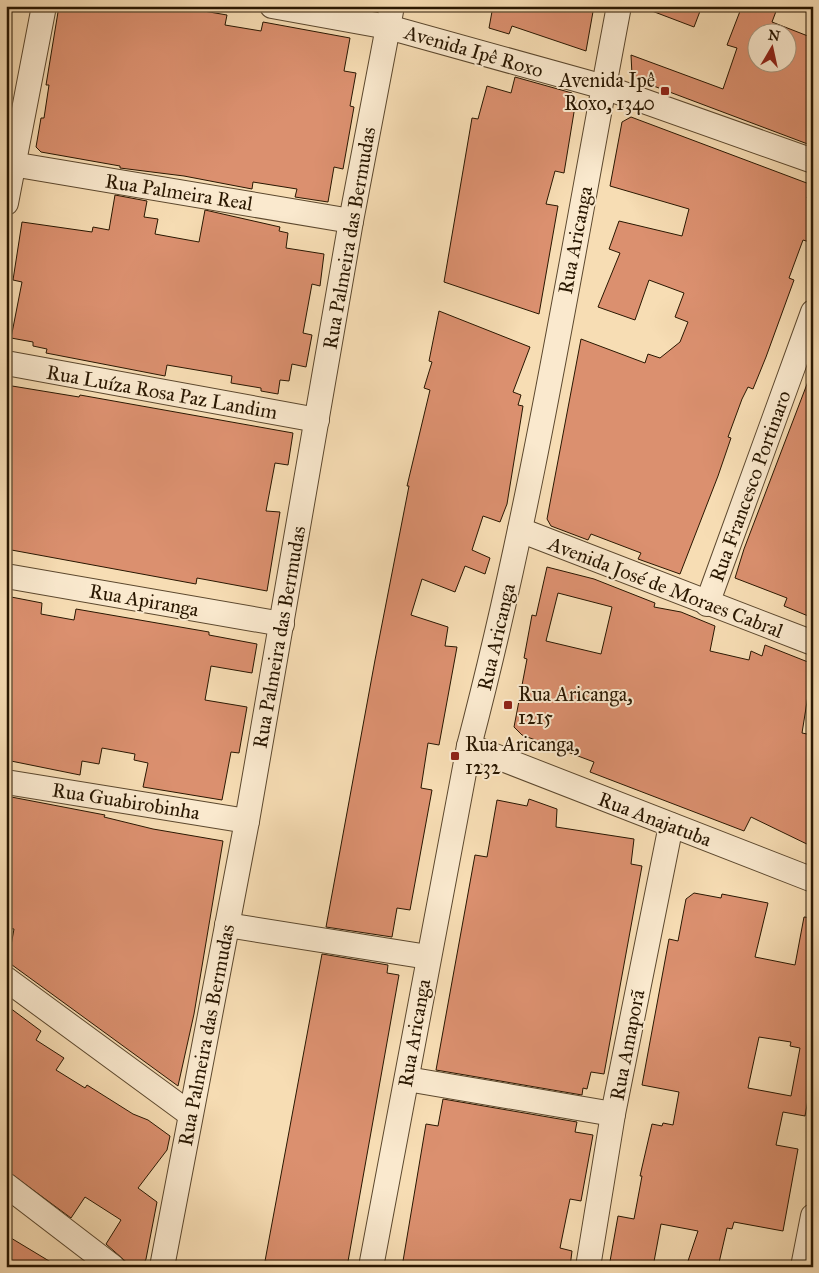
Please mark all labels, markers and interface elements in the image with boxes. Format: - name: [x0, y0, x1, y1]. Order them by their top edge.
- street label: Avenida Ipê Roxo: [401, 19, 546, 82]
- north arrow: [746, 22, 796, 72]
- text: N: [767, 26, 781, 45]
- place label: Avenida Ipê Roxo, 1340: [558, 68, 655, 115]
- marker: Avenida Ipê Roxo, 1340: [659, 85, 671, 97]
- street label: Rua Palmeira das Bermudas: [318, 125, 380, 351]
- street label: Rua Palmeira Real: [103, 168, 255, 216]
- street label: Rua Aricanga: [553, 184, 598, 296]
- street label: Rua Luíza Rosa Paz Landim: [45, 360, 279, 424]
- street label: Rua Francesco Portinaro: [704, 387, 796, 585]
- street label: Rua Palmeira das Bermudas: [248, 524, 310, 750]
- street label: Avenida José de Moraes Cabral: [544, 531, 787, 644]
- street label: Rua Apiranga: [87, 579, 201, 623]
- street label: Rua Aricanga: [472, 581, 521, 693]
- place label: Rua Aricanga, 1215: [518, 682, 633, 729]
- marker: Rua Aricanga, 1215: [502, 699, 514, 711]
- place label: Rua Aricanga, 1232: [465, 732, 580, 779]
- marker: Rua Aricanga, 1232: [449, 750, 461, 762]
- street label: Rua Guabirobinha: [50, 777, 202, 825]
- street label: Rua Anajatuba: [595, 786, 715, 852]
- street label: Rua Palmeira das Bermudas: [173, 922, 239, 1148]
- street label: Rua Aricanga: [393, 977, 436, 1089]
- street label: Rua Amaporã: [605, 987, 650, 1102]

